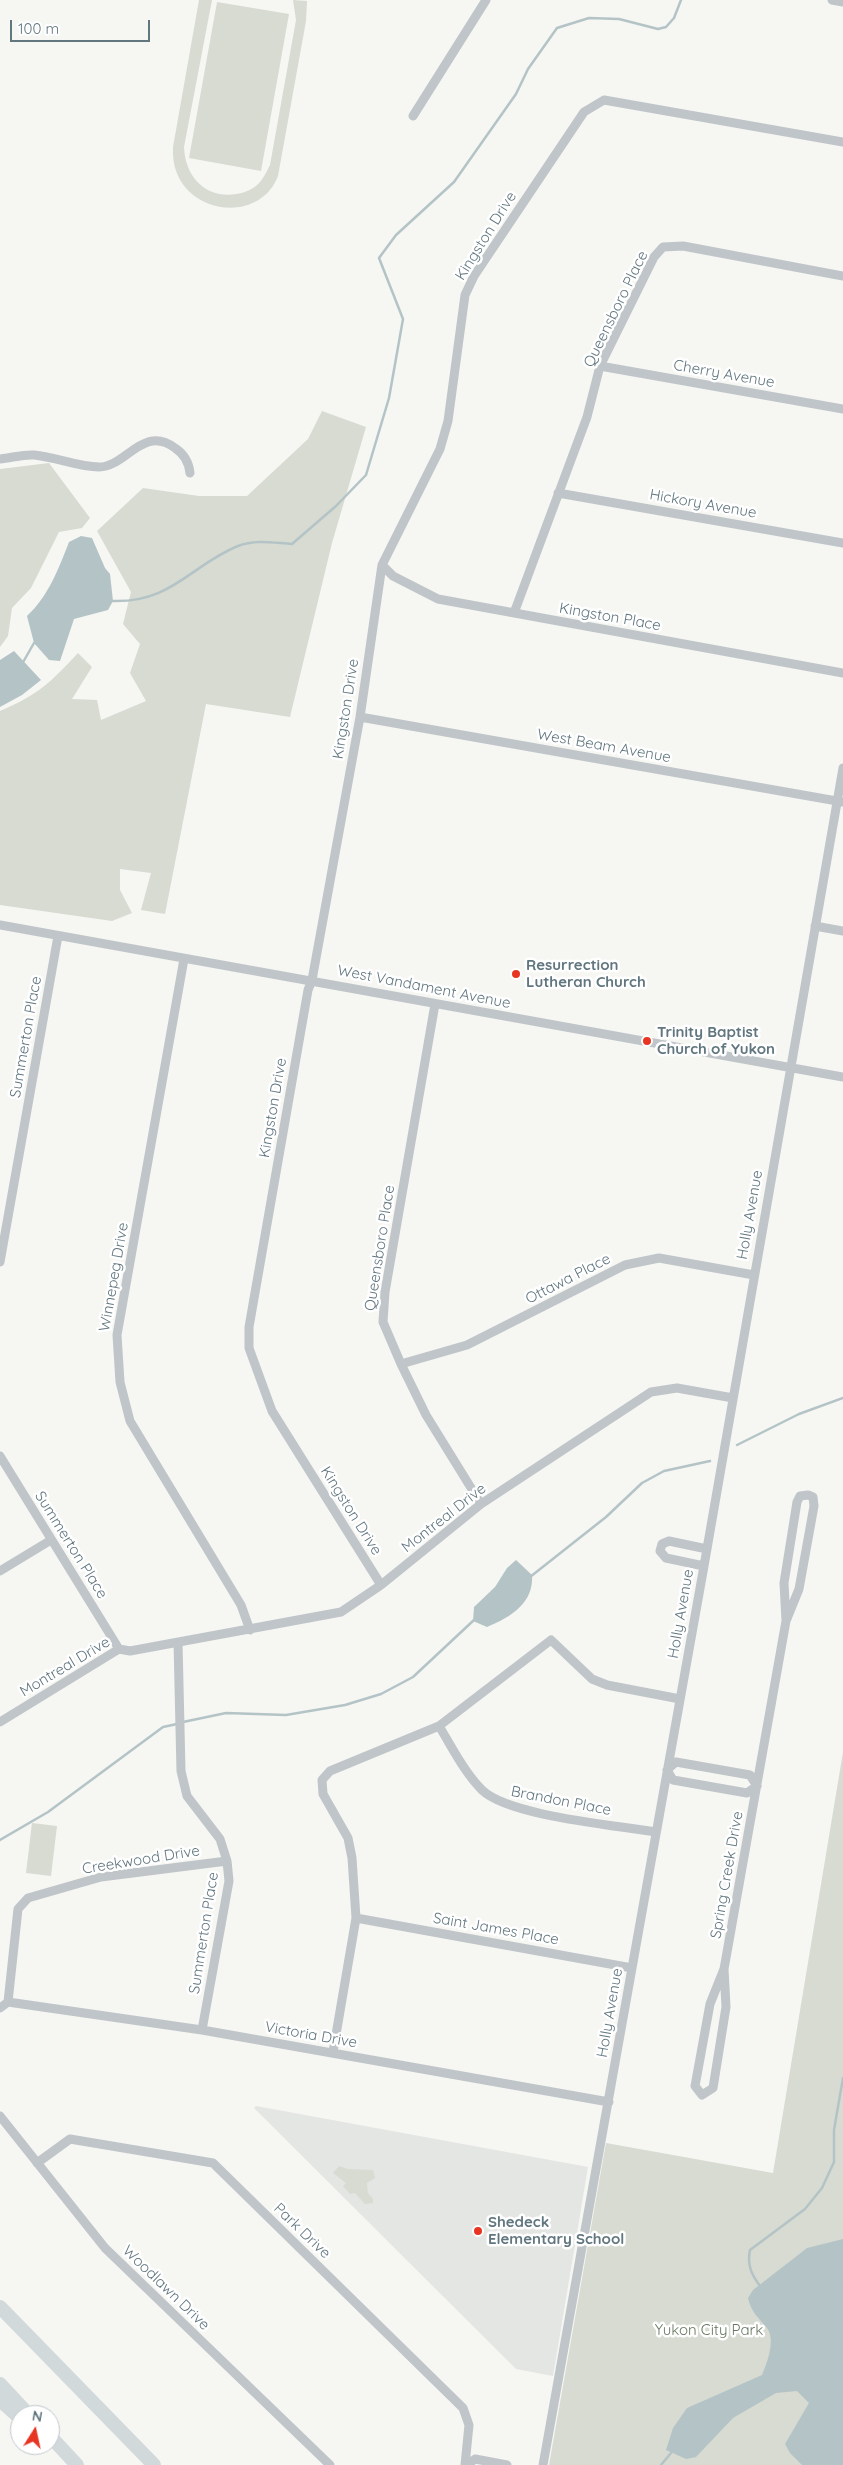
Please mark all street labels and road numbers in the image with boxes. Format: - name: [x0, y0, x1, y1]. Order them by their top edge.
- street label: Kingston Drive: [452, 188, 520, 284]
- street label: Queensboro Place: [580, 248, 652, 370]
- street label: Cherry Avenue: [672, 356, 776, 392]
- street label: Hickory Avenue: [648, 486, 758, 522]
- street label: Kingston Place: [558, 599, 662, 635]
- street label: Kingston Drive: [329, 658, 363, 760]
- street label: West Beam Avenue: [536, 725, 672, 767]
- street label: West Vandament Avenue: [336, 961, 512, 1013]
- street label: Summerton Place: [6, 975, 46, 1099]
- street label: Kingston Drive: [255, 1057, 291, 1159]
- street label: Holly Avenue: [733, 1169, 767, 1261]
- street label: Queensboro Place: [361, 1184, 399, 1312]
- street label: Winnepeg Drive: [96, 1221, 132, 1333]
- street label: Ottawa Place: [523, 1250, 613, 1308]
- street label: Kingston Drive: [317, 1463, 385, 1559]
- street label: Montreal Drive: [398, 1480, 490, 1556]
- street label: Summerton Place: [31, 1488, 111, 1602]
- street label: Holly Avenue: [664, 1568, 698, 1660]
- street label: Montreal Drive: [17, 1633, 113, 1701]
- street label: Brandon Place: [509, 1782, 613, 1820]
- street label: Spring Creek Drive: [707, 1810, 747, 1940]
- street label: Creekwood Drive: [81, 1842, 201, 1878]
- street label: Summerton Place: [185, 1871, 223, 1995]
- street label: Saint James Place: [432, 1909, 560, 1949]
- street label: Holly Avenue: [593, 1967, 627, 2059]
- street label: Victoria Drive: [263, 2018, 359, 2052]
- street label: Park Drive: [270, 2200, 334, 2262]
- street label: Woodlawn Drive: [119, 2242, 213, 2334]

